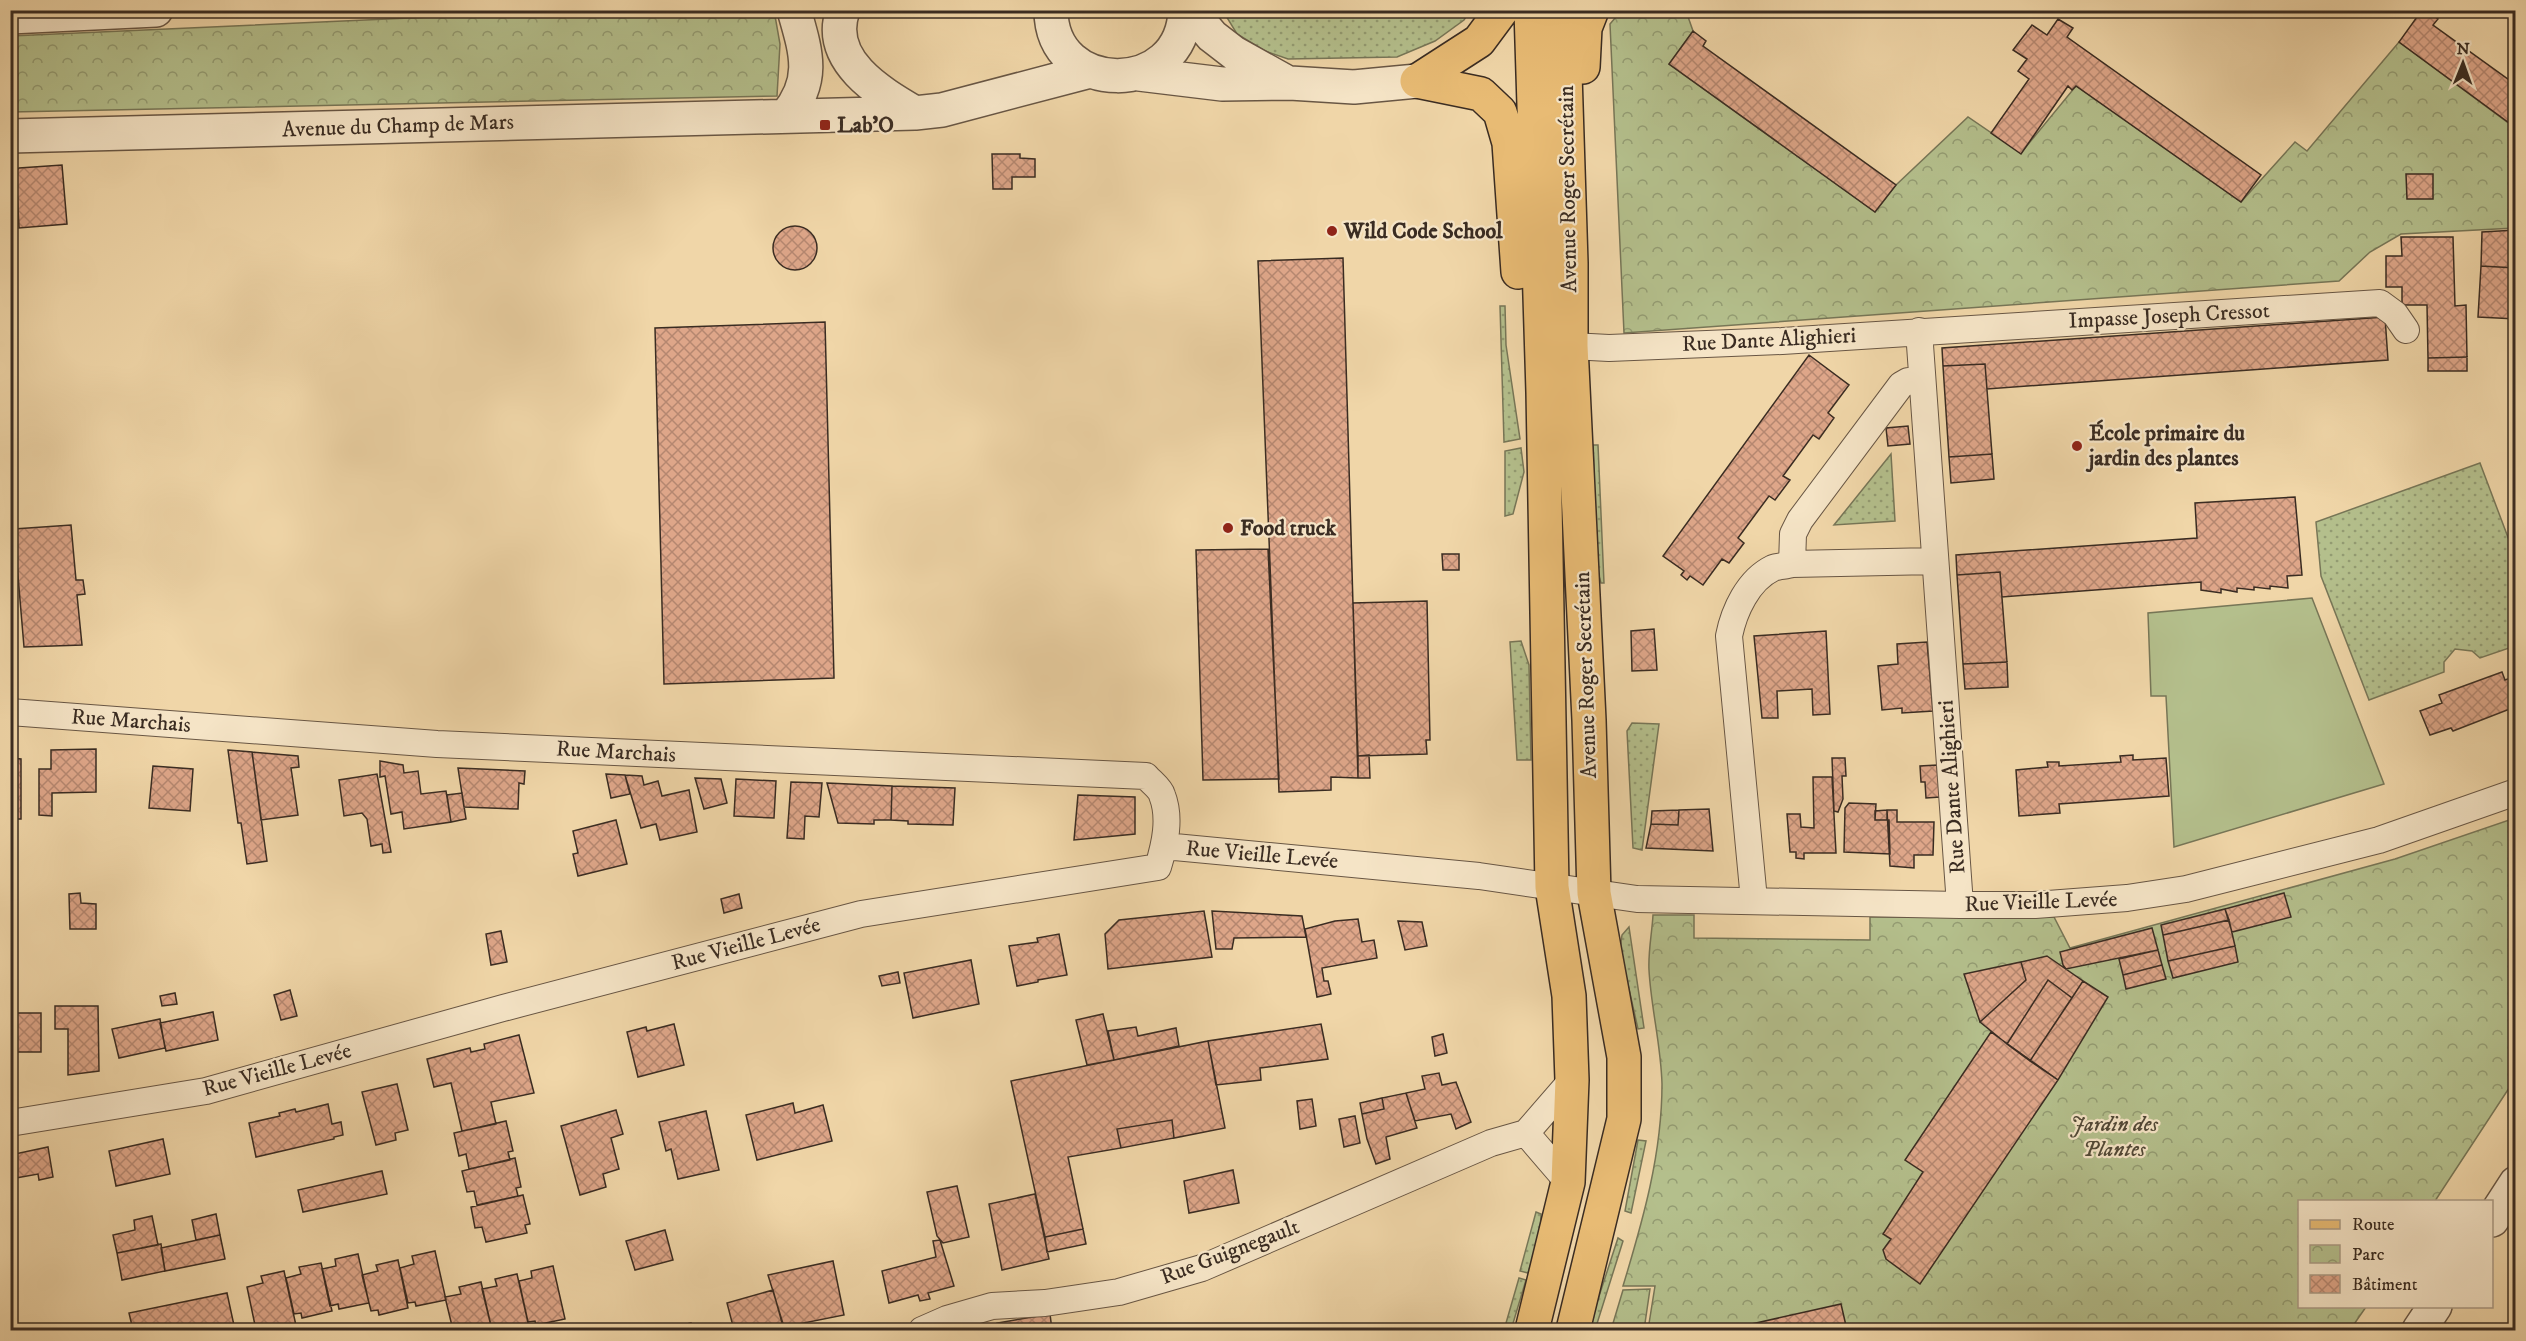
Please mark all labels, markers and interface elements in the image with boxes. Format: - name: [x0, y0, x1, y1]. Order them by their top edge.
- north arrow: [2433, 33, 2493, 93]
- text: N: [2457, 39, 2470, 59]
- street label: Avenue Roger Secrétain: [1553, 85, 1583, 293]
- street label: Avenue du Champ de Mars: [282, 108, 514, 144]
- place label: Lab'O: [837, 112, 894, 139]
- marker: Lab'O: [818, 118, 832, 132]
- place label: Wild Code School: [1343, 218, 1503, 245]
- marker: Wild Code School: [1325, 224, 1339, 238]
- street label: Impasse Joseph Cressot: [2068, 297, 2270, 335]
- street label: Rue Dante Alighieri: [1681, 322, 1857, 358]
- place label: École primaire du jardin des plantes: [2085, 419, 2245, 473]
- marker: École primaire du jardin des plantes: [2070, 439, 2084, 453]
- place label: Food truck: [1240, 515, 1337, 542]
- marker: Food truck: [1221, 521, 1235, 535]
- street label: Avenue Roger Secrétain: [1569, 571, 1603, 779]
- street label: Rue Dante Alighieri: [1932, 699, 1972, 875]
- street label: Rue Marchais: [70, 703, 192, 739]
- street label: Rue Marchais: [555, 735, 677, 769]
- street label: Rue Vieille Levée: [1185, 835, 1339, 875]
- street label: Rue Vieille Levée: [1964, 886, 2118, 918]
- street label: Rue Vieille Levée: [669, 911, 823, 977]
- street label: Rue Vieille Levée: [200, 1037, 354, 1103]
- park label: Jardin des Plantes: [2070, 1111, 2159, 1163]
- legend: [2298, 1200, 2493, 1308]
- street label: Rue Guignegault: [1157, 1213, 1303, 1291]
- text: Route: [2352, 1214, 2395, 1236]
- text: Parc: [2352, 1244, 2385, 1266]
- text: Bâtiment: [2352, 1274, 2418, 1296]

